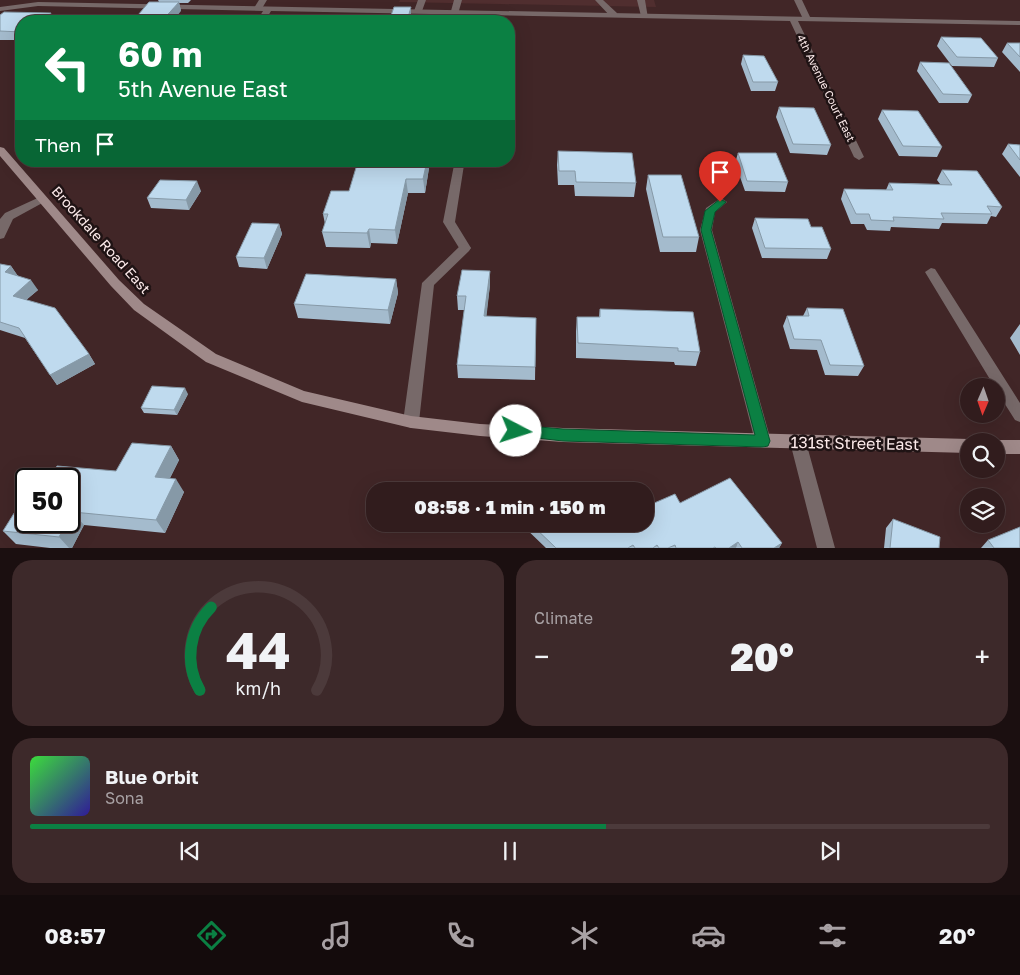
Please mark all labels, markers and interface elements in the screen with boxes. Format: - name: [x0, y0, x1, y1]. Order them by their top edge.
- street label: 4th Avenue Court East: [795, 32, 858, 144]
- text: 60 m: [118, 33, 202, 75]
- icon: left: [35, 35, 100, 100]
- text: 5th Avenue East: [118, 75, 288, 102]
- icon: arrive: [91, 130, 119, 158]
- text: Then: [35, 133, 81, 156]
- pin: [699, 151, 741, 202]
- icon: arrive: [706, 158, 734, 186]
- street label: Brookdale Road East: [49, 182, 154, 297]
- north arrow: [960, 378, 1005, 422]
- map controls: [960, 378, 1005, 533]
- position arrow: [489, 404, 541, 456]
- street label: 131st Street East: [791, 432, 919, 454]
- button: search: [960, 433, 1005, 478]
- speed limit sign: 50: [15, 468, 80, 533]
- button: layers: [960, 488, 1005, 533]
- text: 08:58 · 1 min · 150 m: [414, 495, 606, 518]
- text: Climate: [534, 608, 593, 628]
- text: 44: [225, 618, 291, 680]
- text: 20°: [730, 634, 794, 679]
- text: −: [534, 640, 549, 673]
- text: +: [975, 640, 990, 673]
- text: km/h: [235, 677, 281, 699]
- text: Blue Orbit: [105, 765, 199, 788]
- text: Sona: [105, 788, 144, 808]
- icon: previous: [176, 837, 204, 865]
- icon: pause: [496, 837, 524, 865]
- icon: next: [816, 837, 844, 865]
- icon: directions: [194, 918, 229, 953]
- icon: music: [319, 918, 354, 953]
- icon: phone: [443, 918, 478, 953]
- icon: climate: [567, 918, 602, 953]
- icon: car: [691, 918, 726, 953]
- icon: filters: [815, 918, 850, 953]
- text: 08:57: [45, 922, 105, 949]
- text: 20°: [939, 922, 975, 949]

